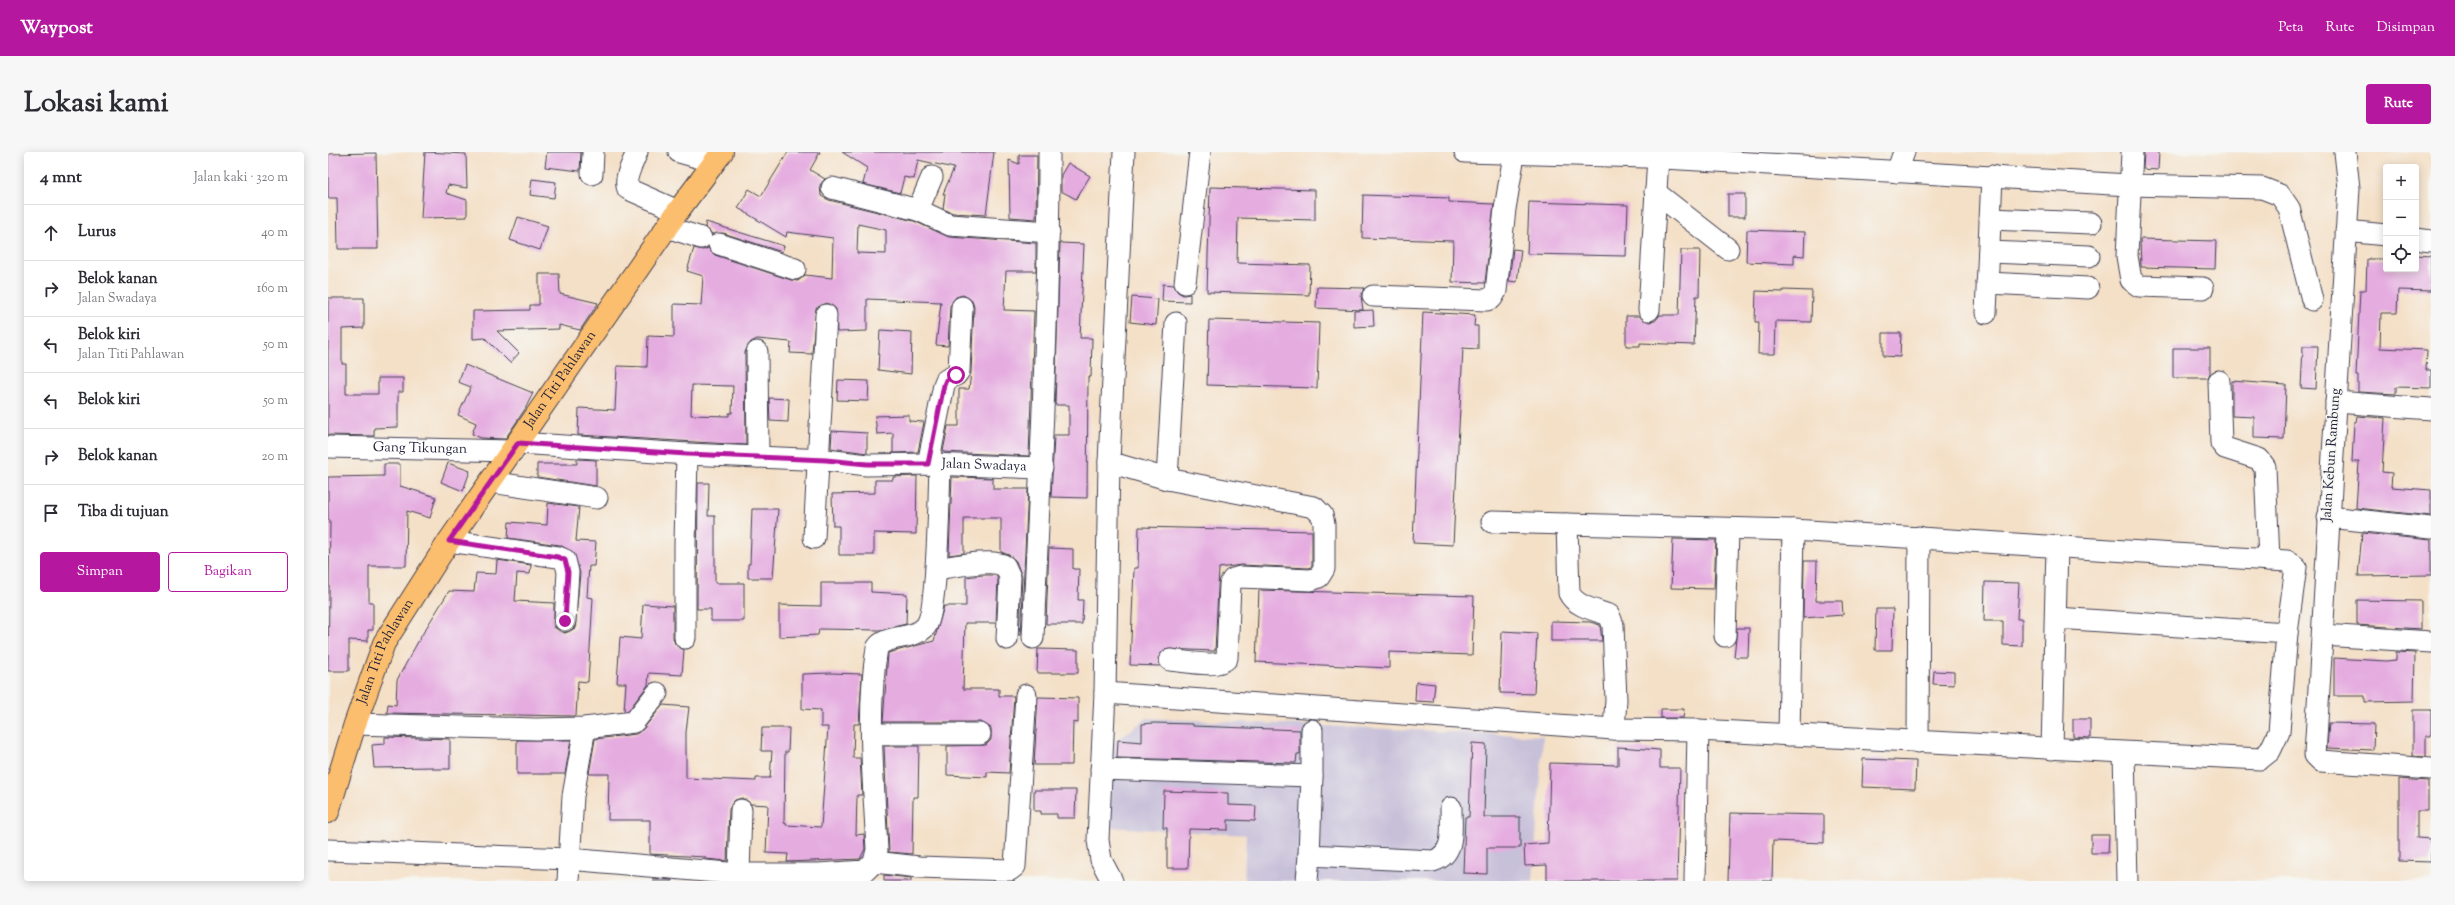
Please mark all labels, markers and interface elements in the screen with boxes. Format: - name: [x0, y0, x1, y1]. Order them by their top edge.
- text: Waypost: [20, 15, 93, 42]
- text: Peta: [2278, 18, 2303, 38]
- text: Rute: [2325, 18, 2355, 38]
- text: Disimpan: [2377, 18, 2435, 38]
- text: Lokasi kami: [24, 84, 168, 124]
- button: Rute: [2366, 84, 2431, 124]
- map controls: [2383, 164, 2419, 272]
- button: +: [2383, 164, 2419, 200]
- text: 4 mnt: [40, 166, 82, 190]
- text: Jalan kaki · 320 m: [194, 169, 288, 187]
- button: −: [2383, 200, 2419, 236]
- icon: ahead: [40, 222, 62, 244]
- text: Lurus: [78, 222, 116, 243]
- text: 40 m: [261, 224, 288, 242]
- button: locate: [2383, 236, 2419, 272]
- text: Belok kanan: [78, 269, 158, 290]
- icon: right: [40, 278, 62, 300]
- text: 160 m: [257, 280, 288, 298]
- text: Jalan Swadaya: [78, 290, 157, 308]
- text: Belok kiri: [78, 325, 140, 346]
- street label: Jalan Titi Pahlawan: [519, 327, 602, 434]
- icon: left: [40, 334, 62, 356]
- text: 50 m: [263, 336, 288, 354]
- text: Jalan Titi Pahlawan: [78, 346, 184, 364]
- route start: [947, 366, 965, 384]
- street label: Jalan Kebun Rambung: [2317, 387, 2347, 523]
- icon: left: [40, 390, 62, 412]
- text: Belok kiri: [78, 390, 140, 411]
- text: 50 m: [263, 392, 288, 410]
- street label: Gang Tikungan: [373, 438, 467, 460]
- icon: right: [40, 446, 62, 468]
- text: Belok kanan: [78, 446, 158, 467]
- text: 20 m: [262, 448, 288, 466]
- street label: Jalan Swadaya: [940, 454, 1027, 477]
- icon: arrive: [40, 502, 62, 524]
- text: Tiba di tujuan: [78, 502, 169, 523]
- button: Simpan: [40, 552, 160, 592]
- button: Bagikan: [168, 552, 288, 592]
- street label: Jalan Titi Pahlawan: [353, 595, 419, 708]
- route end: [556, 612, 574, 630]

